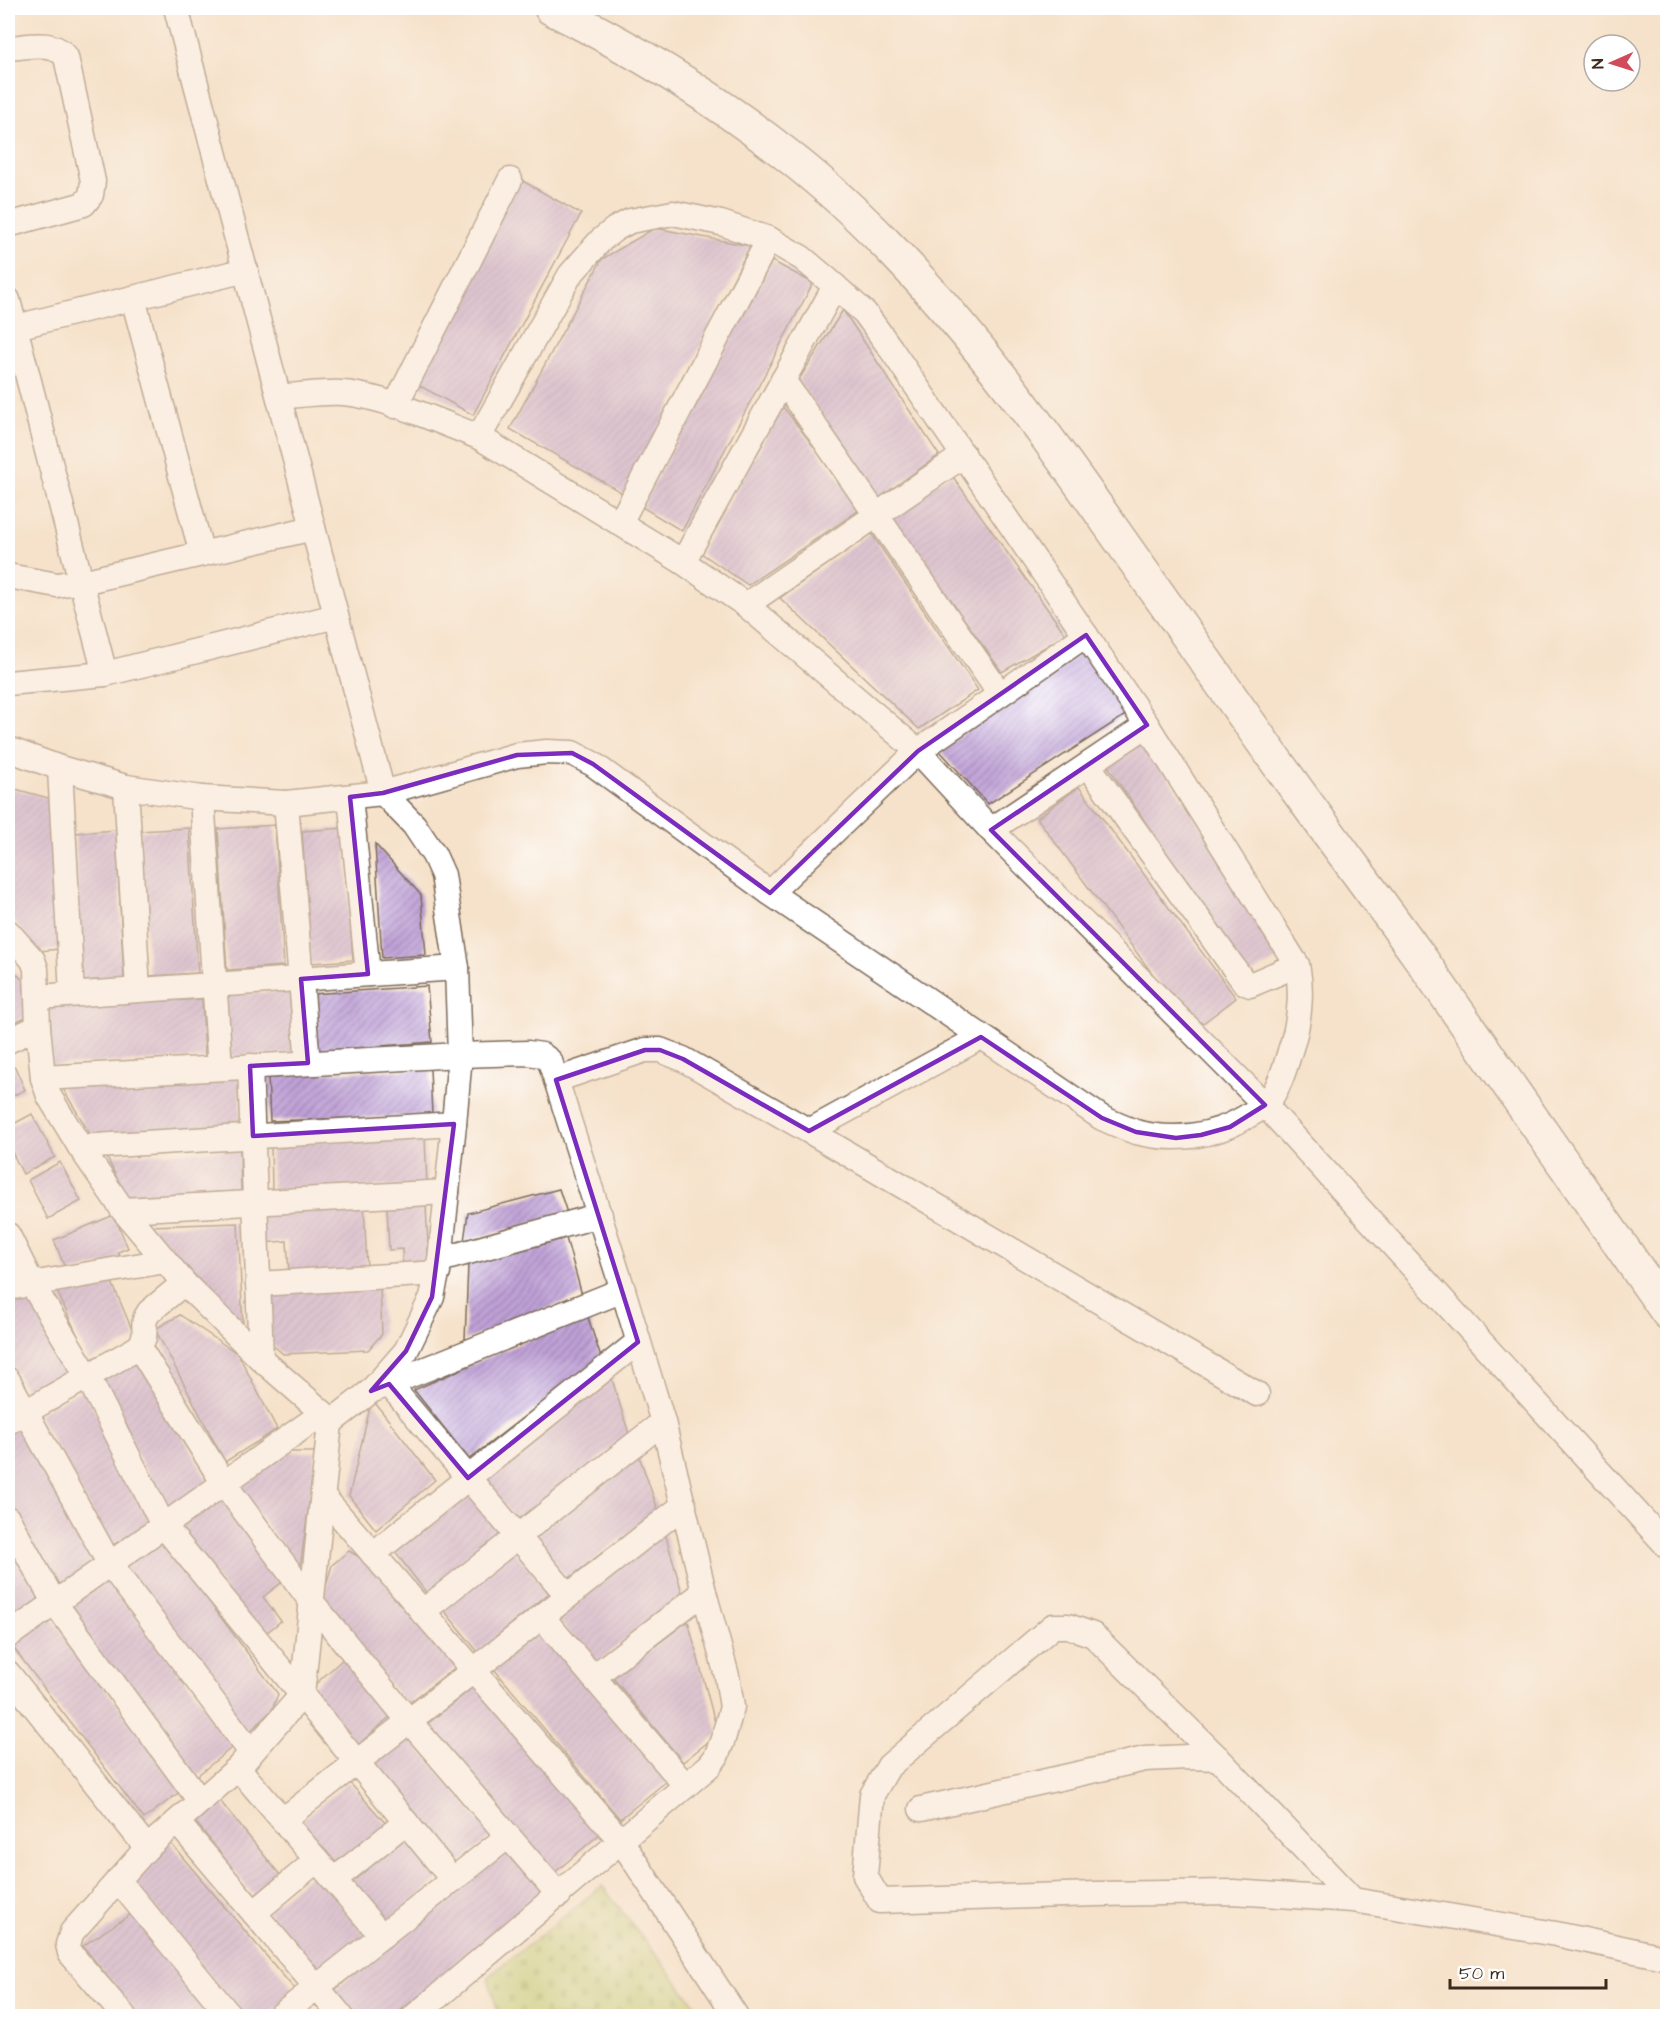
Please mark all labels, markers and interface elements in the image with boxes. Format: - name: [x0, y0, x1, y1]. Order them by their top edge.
- north arrow: [1582, 33, 1642, 93]
- text: N: [1587, 58, 1609, 69]
- scale bar: [1450, 1952, 1606, 1990]
- text: 50 m: [1459, 1961, 1504, 1986]

